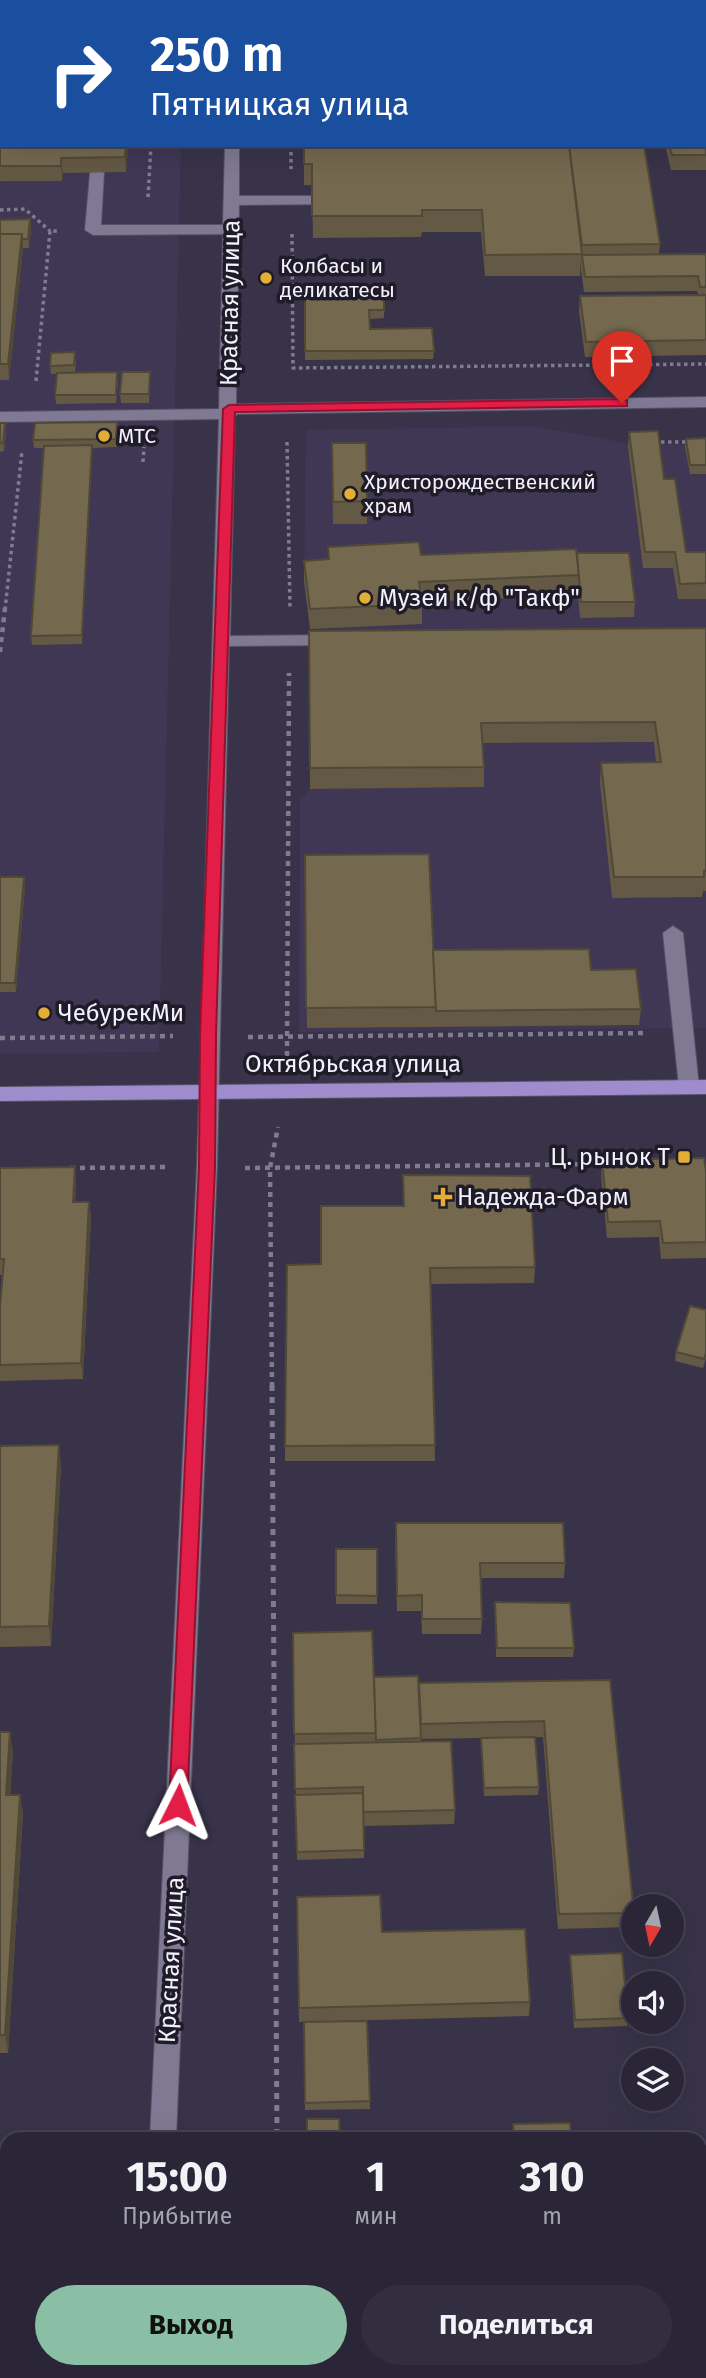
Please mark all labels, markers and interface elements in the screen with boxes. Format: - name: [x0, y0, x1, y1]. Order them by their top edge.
- text: 250 m: [150, 25, 283, 84]
- icon: right: [35, 28, 126, 119]
- text: Пятницкая улица: [150, 85, 409, 123]
- street label: Красная улица: [215, 220, 245, 386]
- place label: Колбасы и деликатесы: [280, 253, 395, 303]
- marker: Колбасы и деликатесы: [258, 270, 274, 286]
- pin: [592, 331, 652, 403]
- icon: arrive: [603, 342, 641, 380]
- place label: МТС: [118, 423, 156, 449]
- marker: МТС: [96, 428, 112, 444]
- place label: Христорождественский храм: [364, 469, 596, 519]
- marker: Христорождественский храм: [342, 486, 358, 502]
- place label: Музей к/ф "Такф": [379, 584, 580, 612]
- marker: Музей к/ф "Такф": [357, 590, 373, 606]
- place label: ЧебурекМи: [58, 999, 184, 1027]
- marker: ЧебурекМи: [36, 1005, 52, 1021]
- street label: Октябрьская улица: [245, 1050, 461, 1078]
- place label: Ц. рынок Т: [550, 1143, 671, 1171]
- marker: Ц. рынок Т: [676, 1149, 692, 1165]
- place label: Надежда-Фарм: [457, 1183, 629, 1211]
- marker: Надежда-Фарм: [435, 1189, 451, 1205]
- position arrow: [141, 1768, 215, 1842]
- street label: Красная улица: [153, 1876, 189, 2044]
- north arrow: [621, 1894, 684, 1956]
- map controls: [621, 1894, 684, 2111]
- button: sound: [621, 1971, 684, 2034]
- button: layers: [621, 2048, 684, 2111]
- text: 15:00: [127, 2152, 228, 2202]
- text: 1: [366, 2152, 386, 2202]
- text: 310: [520, 2152, 585, 2202]
- text: Прибытие: [122, 2202, 232, 2230]
- text: мин: [355, 2202, 397, 2230]
- text: m: [542, 2202, 562, 2230]
- button: Выход: [35, 2285, 347, 2365]
- button: Поделиться: [361, 2285, 672, 2365]

